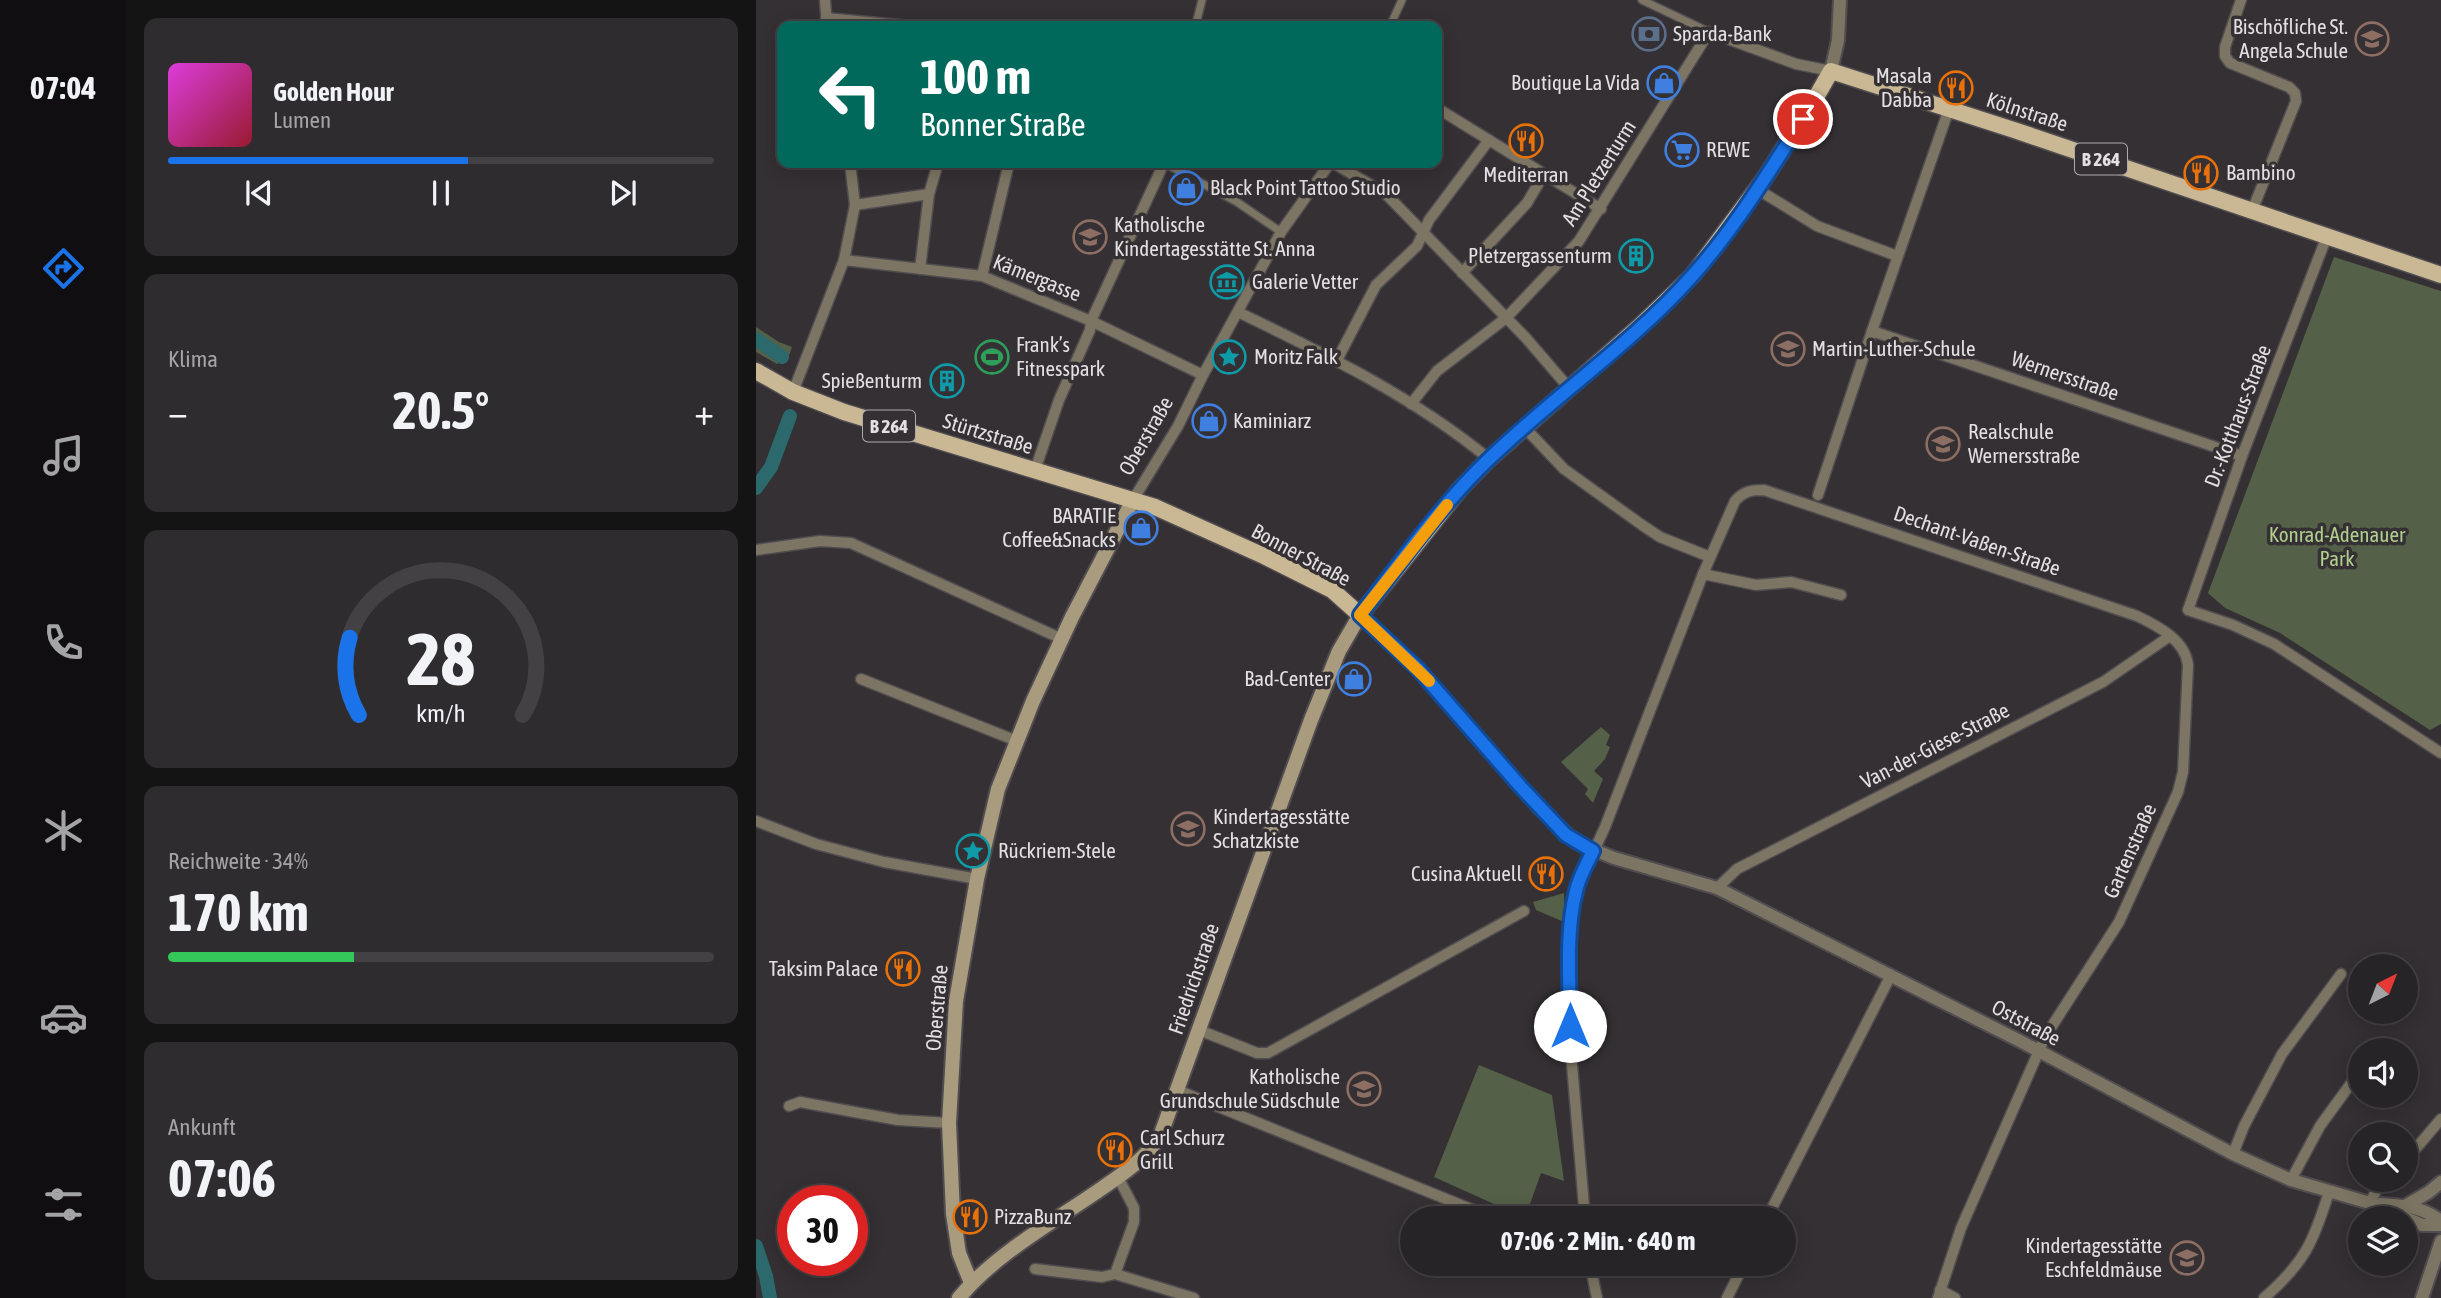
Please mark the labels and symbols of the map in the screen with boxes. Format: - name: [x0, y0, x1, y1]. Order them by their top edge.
- place label: Bischöfliche St. Angela Schule: [2233, 14, 2348, 62]
- bank icon: Sparda-Bank: [1630, 15, 1668, 53]
- school or university icon: Bischöfliche St. Angela Schule: [2353, 20, 2391, 58]
- place label: Sparda-Bank: [1673, 21, 1772, 45]
- place label: Masala Dabba: [1876, 63, 1932, 111]
- shop icon: Boutique La Vida: [1645, 64, 1683, 102]
- restaurant icon: Masala Dabba: [1937, 69, 1975, 107]
- place label: Boutique La Vida: [1511, 70, 1640, 94]
- street label: Kölnstraße: [1984, 87, 2071, 135]
- pin: [1773, 89, 1833, 149]
- street label: Am Pletzerturm: [1556, 115, 1640, 230]
- restaurant icon: Mediterran: [1507, 122, 1545, 160]
- supermarket icon: REWE: [1663, 131, 1701, 169]
- place label: REWE: [1706, 137, 1750, 161]
- road number: B 264: [2075, 144, 2127, 174]
- restaurant icon: Bambino: [2182, 154, 2220, 192]
- place label: Bambino: [2226, 160, 2296, 184]
- place label: Mediterran: [1483, 162, 1569, 186]
- shop icon: Black Point Tattoo Studio: [1167, 169, 1205, 207]
- place label: Black Point Tattoo Studio: [1210, 175, 1401, 199]
- place label: Katholische Kindertagesstätte St. Anna: [1114, 212, 1316, 260]
- school or university icon: Katholische Kindertagesstätte St. Anna: [1071, 218, 1109, 256]
- building icon: Pletzergassenturm: [1617, 237, 1655, 275]
- place label: Pletzergassenturm: [1468, 243, 1612, 267]
- street label: Kämergasse: [990, 249, 1085, 306]
- museum icon: Galerie Vetter: [1208, 263, 1246, 301]
- place label: Galerie Vetter: [1252, 269, 1359, 293]
- school or university icon: Martin-Luther-Schule: [1769, 330, 1807, 368]
- place label: Frank’s Fitnesspark: [1016, 332, 1105, 380]
- place label: Martin-Luther-Schule: [1812, 336, 1975, 360]
- sports icon: Frank’s Fitnesspark: [973, 338, 1011, 376]
- place icon: Moritz Falk: [1210, 338, 1248, 376]
- street label: Dr.-Kotthaus-Straße: [2199, 341, 2275, 490]
- place label: Moritz Falk: [1254, 344, 1338, 368]
- street label: Wernersstraße: [2008, 345, 2122, 405]
- building icon: Spießenturm: [928, 362, 966, 400]
- place label: Spießenturm: [822, 368, 922, 392]
- street label: Oberstraße: [1113, 392, 1177, 479]
- shop icon: Kaminiarz: [1190, 402, 1228, 440]
- street label: Stürtzstraße: [940, 408, 1036, 458]
- place label: Kaminiarz: [1233, 408, 1312, 432]
- road number: B 264: [863, 410, 915, 442]
- place label: Realschule Wernersstraße: [1968, 419, 2080, 467]
- school or university icon: Realschule Wernersstraße: [1924, 425, 1962, 463]
- street label: Dechant-Vaßen-Straße: [1891, 500, 2064, 580]
- place label: BARATIE Coffee&Snacks: [1002, 503, 1116, 551]
- shop icon: BARATIE Coffee&Snacks: [1122, 509, 1160, 547]
- street label: Bonner Straße: [1248, 518, 1355, 590]
- park label: Konrad-Adenauer Park: [2269, 522, 2406, 570]
- shop icon: Bad-Center: [1335, 660, 1373, 698]
- place label: Bad-Center: [1244, 666, 1331, 690]
- street label: Van-der-Giese-Straße: [1856, 697, 2013, 793]
- street label: Gartenstraße: [2098, 800, 2161, 902]
- place label: Kindertagesstätte Schatzkiste: [1213, 804, 1350, 852]
- school or university icon: Kindertagesstätte Schatzkiste: [1169, 810, 1207, 848]
- place icon: Rückriem-Stele: [954, 832, 992, 870]
- place label: Rückriem-Stele: [998, 838, 1116, 862]
- restaurant icon: Cusina Aktuell: [1527, 855, 1565, 893]
- place label: Cusina Aktuell: [1411, 861, 1522, 885]
- street label: Friedrichstraße: [1163, 920, 1223, 1037]
- restaurant icon: Taksim Palace: [884, 950, 922, 988]
- north arrow: [2348, 954, 2418, 1024]
- place label: Taksim Palace: [769, 956, 878, 980]
- street label: Oberstraße: [920, 964, 952, 1052]
- position arrow: [1533, 989, 1607, 1063]
- street label: Oststraße: [1988, 994, 2065, 1050]
- place label: Katholische Grundschule Südschule: [1160, 1064, 1340, 1112]
- school or university icon: Katholische Grundschule Südschule: [1345, 1070, 1383, 1108]
- place label: Carl Schurz Grill: [1140, 1125, 1225, 1173]
- restaurant icon: Carl Schurz Grill: [1096, 1131, 1134, 1169]
- speed limit sign: 30: [777, 1185, 868, 1276]
- restaurant icon: PizzaBunz: [951, 1198, 989, 1236]
- place label: PizzaBunz: [994, 1204, 1072, 1228]
- place label: Kindertagesstätte Eschfeldmäuse: [2025, 1233, 2162, 1281]
- school or university icon: Kindertagesstätte Eschfeldmäuse: [2168, 1239, 2206, 1277]

